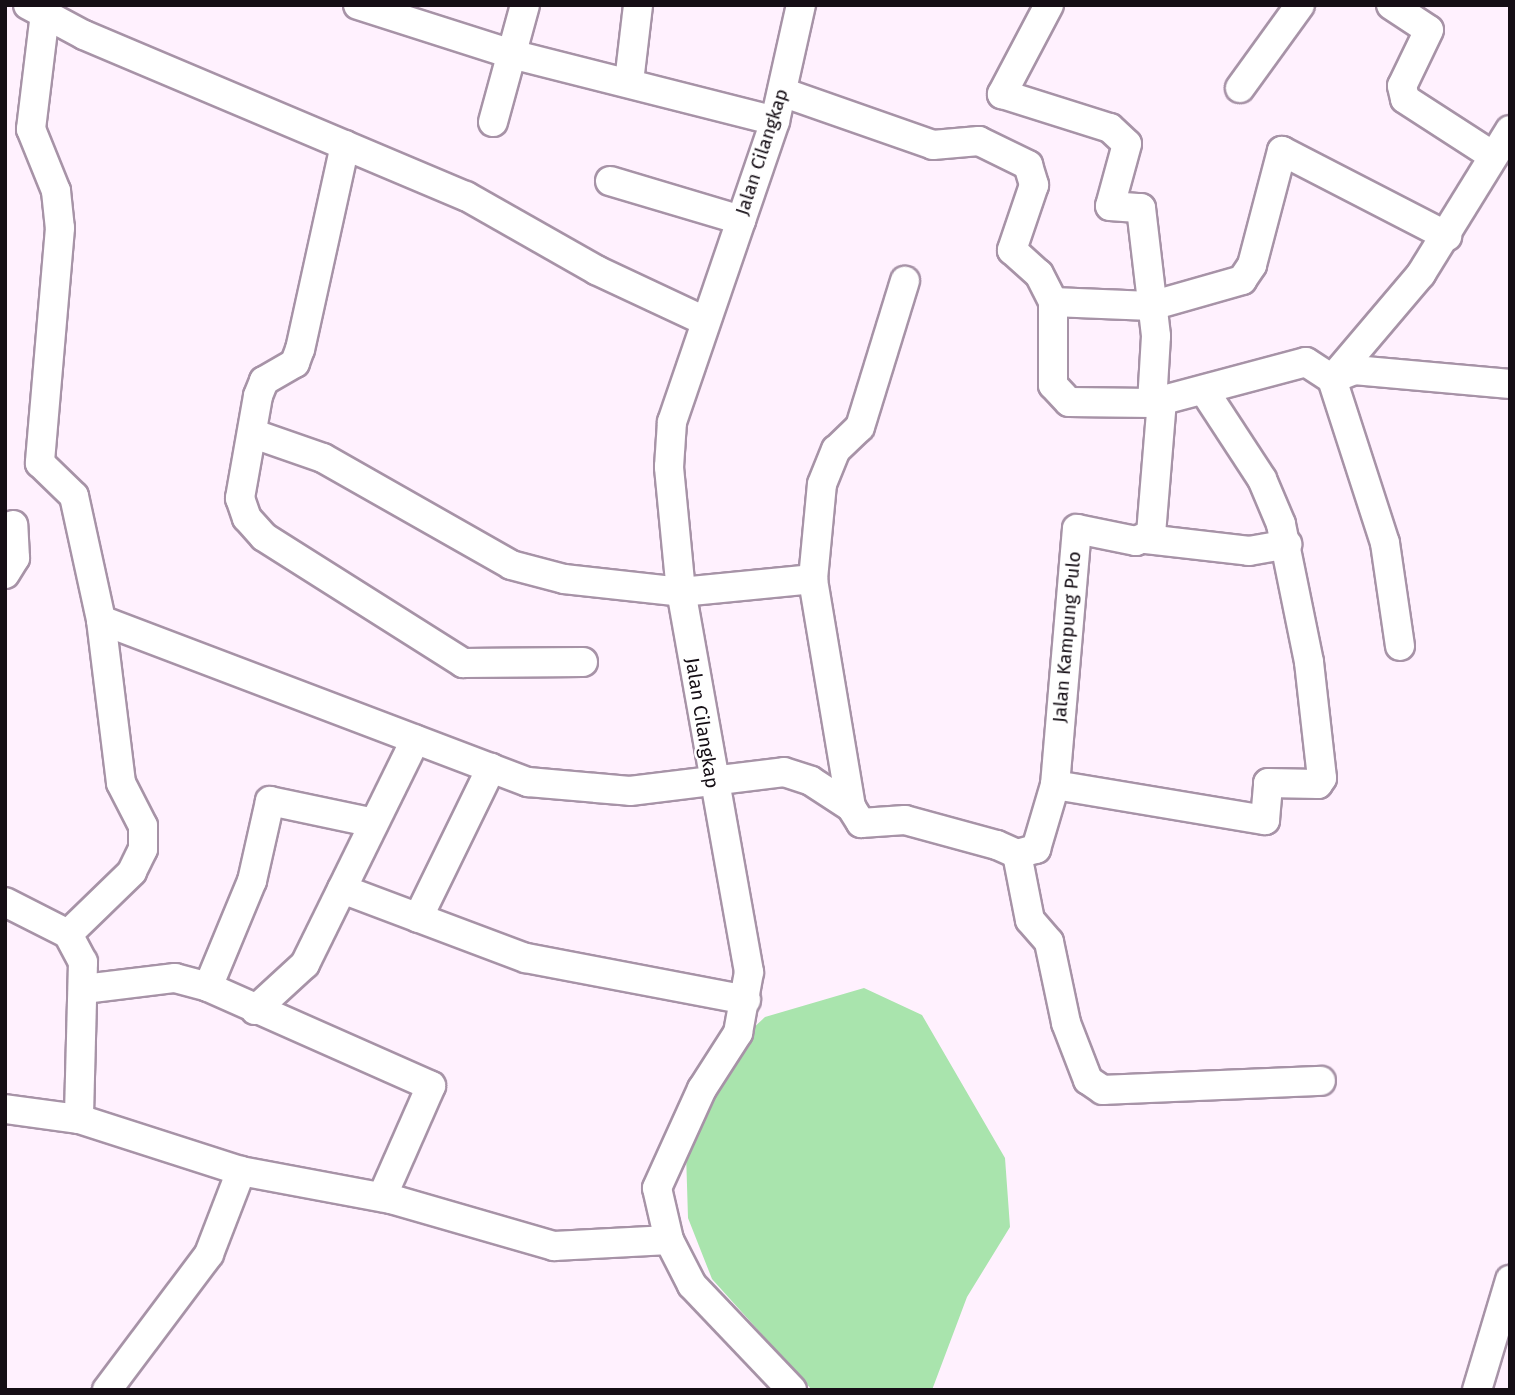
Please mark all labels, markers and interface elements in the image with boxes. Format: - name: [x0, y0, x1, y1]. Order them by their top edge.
- street label: Jalan Cilangkap: [731, 86, 793, 218]
- street label: Jalan Kampung Pulo: [1048, 550, 1086, 724]
- street label: Jalan Cilangkap: [680, 656, 724, 790]

